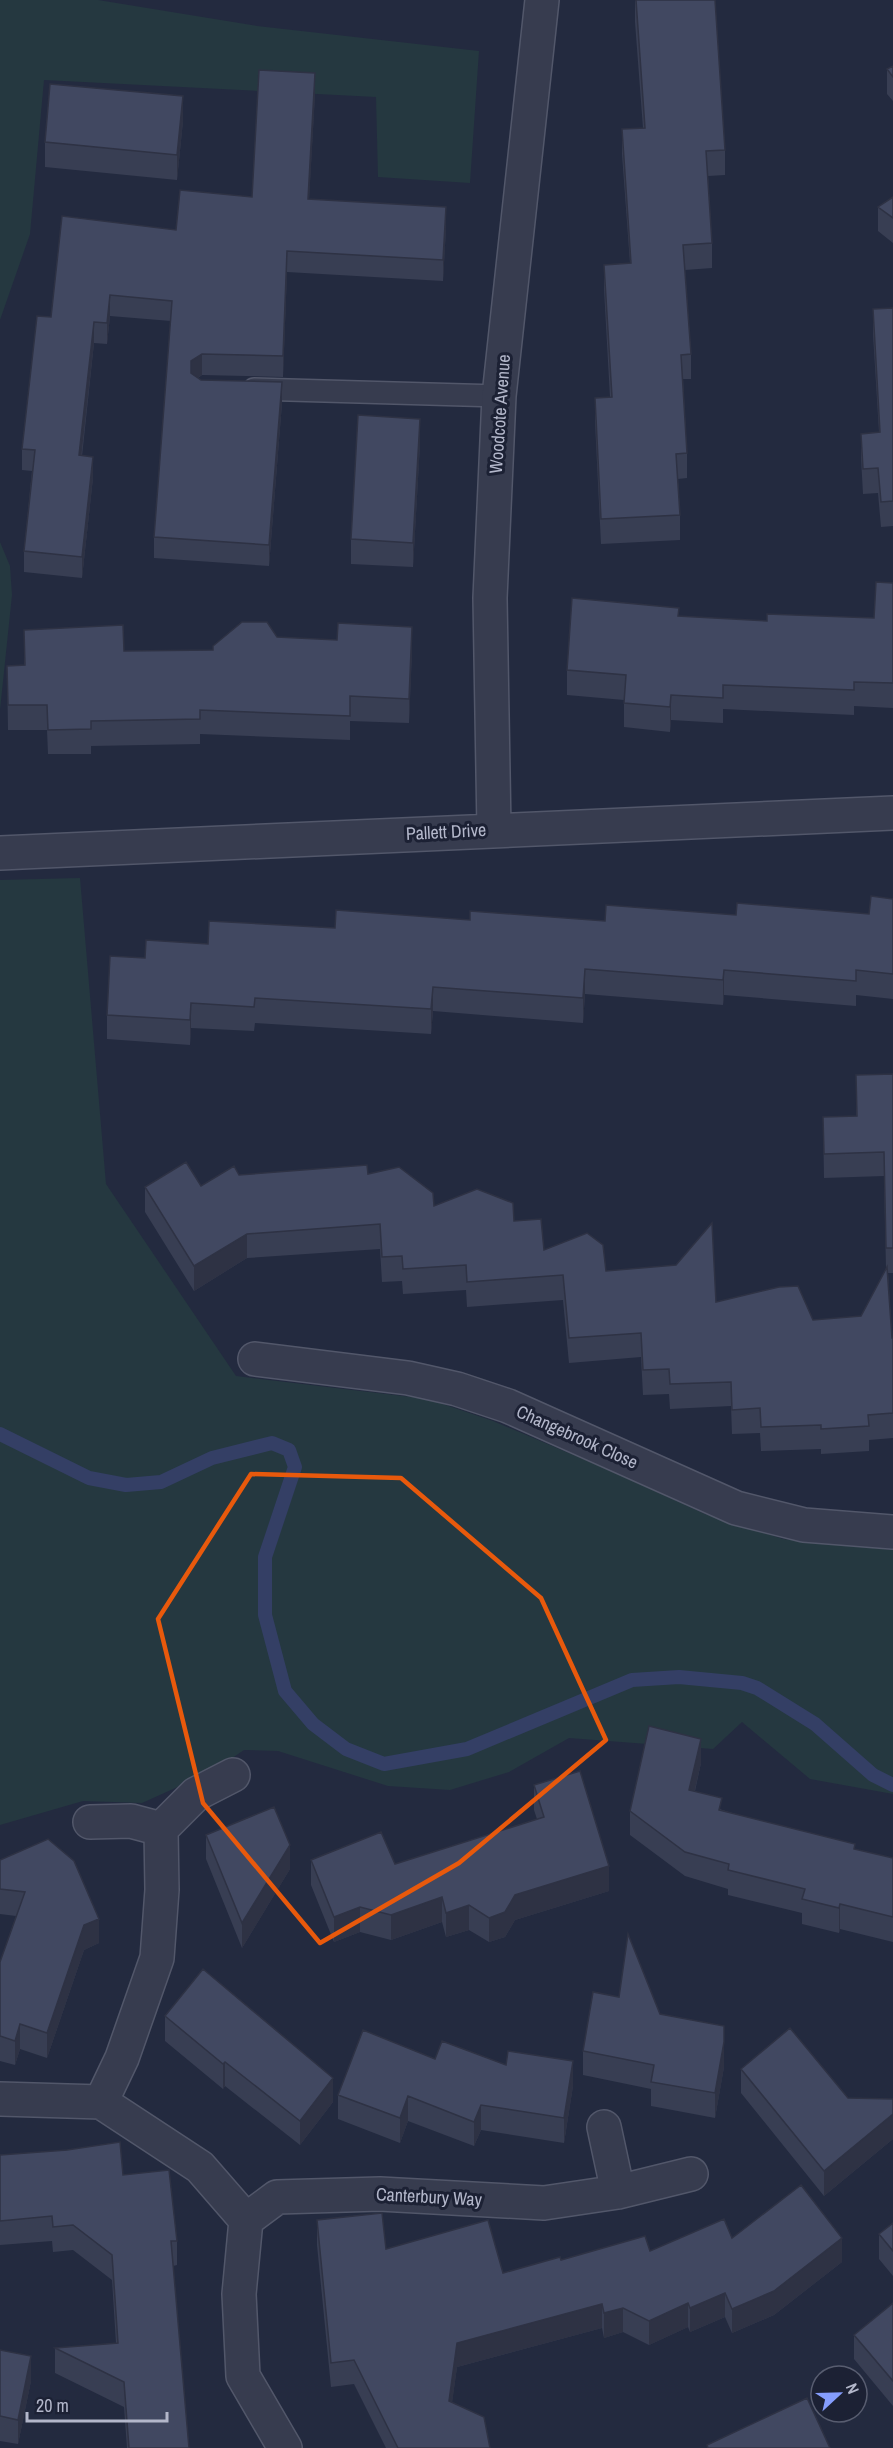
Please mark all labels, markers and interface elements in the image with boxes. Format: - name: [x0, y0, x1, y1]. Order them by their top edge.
- street label: Woodcote Avenue: [483, 354, 516, 474]
- street label: Pallett Drive: [405, 817, 487, 846]
- street label: Changebrook Close: [513, 1399, 642, 1474]
- street label: Canterbury Way: [375, 2181, 483, 2212]
- north arrow: [809, 2364, 869, 2424]
- text: N: [841, 2380, 865, 2397]
- scale bar: [27, 2385, 166, 2423]
- text: 20 m: [36, 2393, 69, 2418]

